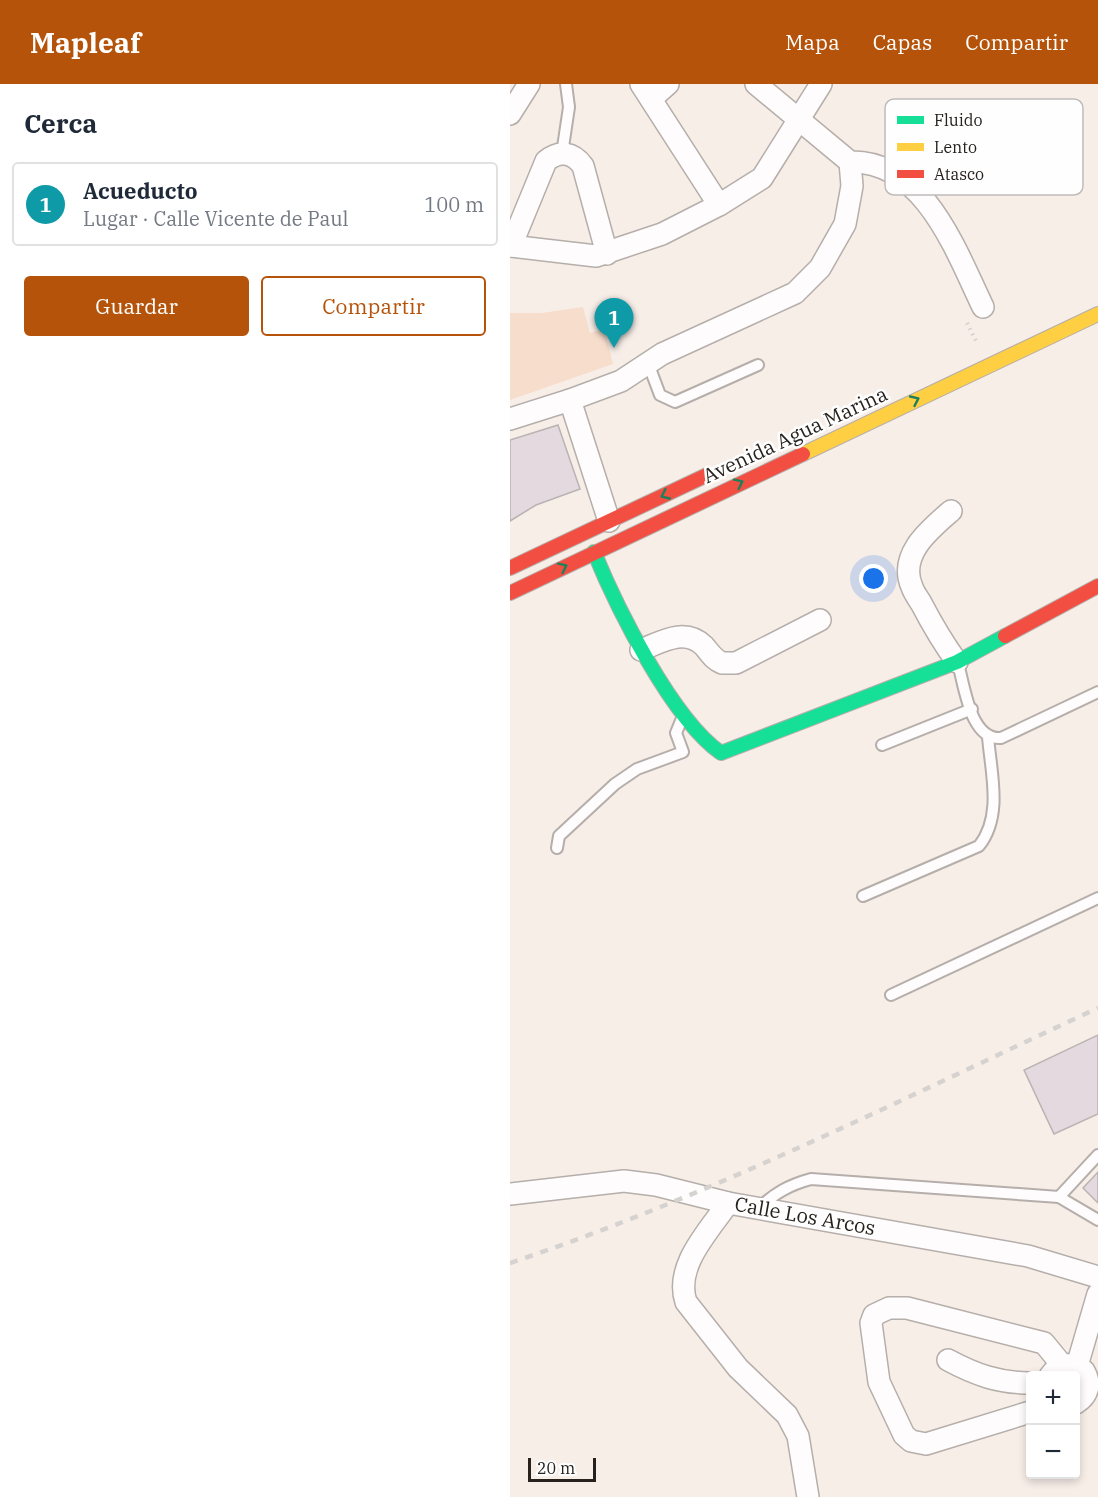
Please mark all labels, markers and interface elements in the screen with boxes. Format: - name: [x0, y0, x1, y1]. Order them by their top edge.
- text: Mapleaf: [30, 24, 141, 61]
- text: Mapa: [785, 28, 840, 56]
- text: Capas: [873, 28, 932, 56]
- text: Compartir: [965, 28, 1068, 56]
- legend: [885, 99, 1083, 195]
- text: Cerca: [24, 106, 97, 140]
- text: Fluido: [934, 110, 983, 130]
- text: Lento: [934, 137, 977, 157]
- text: Atasco: [934, 164, 984, 184]
- text: Acueducto: [83, 176, 198, 205]
- text: 1: [40, 191, 52, 218]
- text: 100 m: [424, 191, 484, 218]
- text: Lugar · Calle Vicente de Paul: [83, 205, 349, 232]
- button: Guardar: [24, 276, 249, 336]
- button: Compartir: [261, 276, 486, 336]
- pin: 1: [594, 298, 634, 348]
- street label: Avenida Agua Marina: [698, 380, 892, 489]
- one-way arrow: [908, 395, 919, 407]
- one-way arrow: [732, 479, 743, 491]
- one-way arrow: [660, 488, 671, 500]
- one-way arrow: [556, 563, 567, 575]
- your location: [859, 564, 888, 593]
- street label: Calle Los Arcos: [733, 1190, 878, 1241]
- map controls: [1026, 1371, 1080, 1479]
- button: +: [1026, 1371, 1080, 1425]
- button: −: [1026, 1425, 1080, 1479]
- scale bar: [528, 1455, 596, 1482]
- text: 20 m: [537, 1458, 575, 1478]

